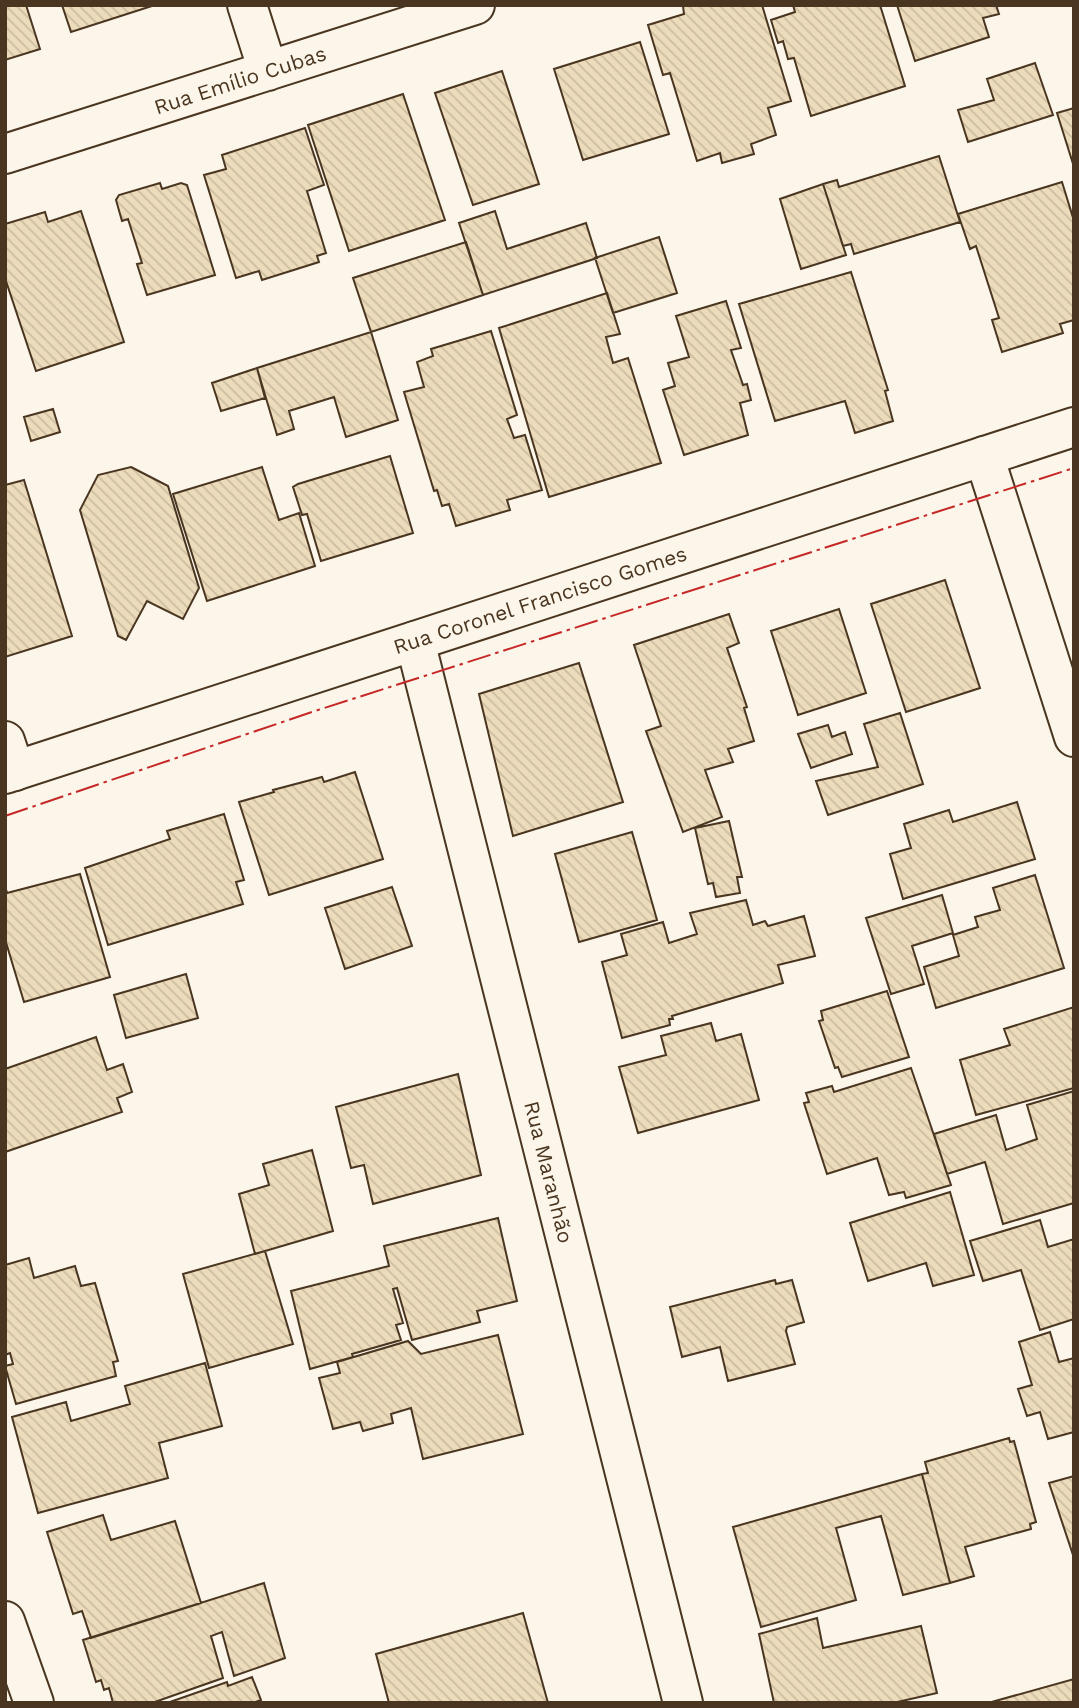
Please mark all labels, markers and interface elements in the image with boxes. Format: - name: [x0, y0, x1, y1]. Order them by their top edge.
- street label: Rua Emílio Cubas: [151, 40, 329, 120]
- street label: Rua Coronel Francisco Gomes: [390, 541, 690, 659]
- street label: Rua Maranhão: [519, 1098, 579, 1246]

